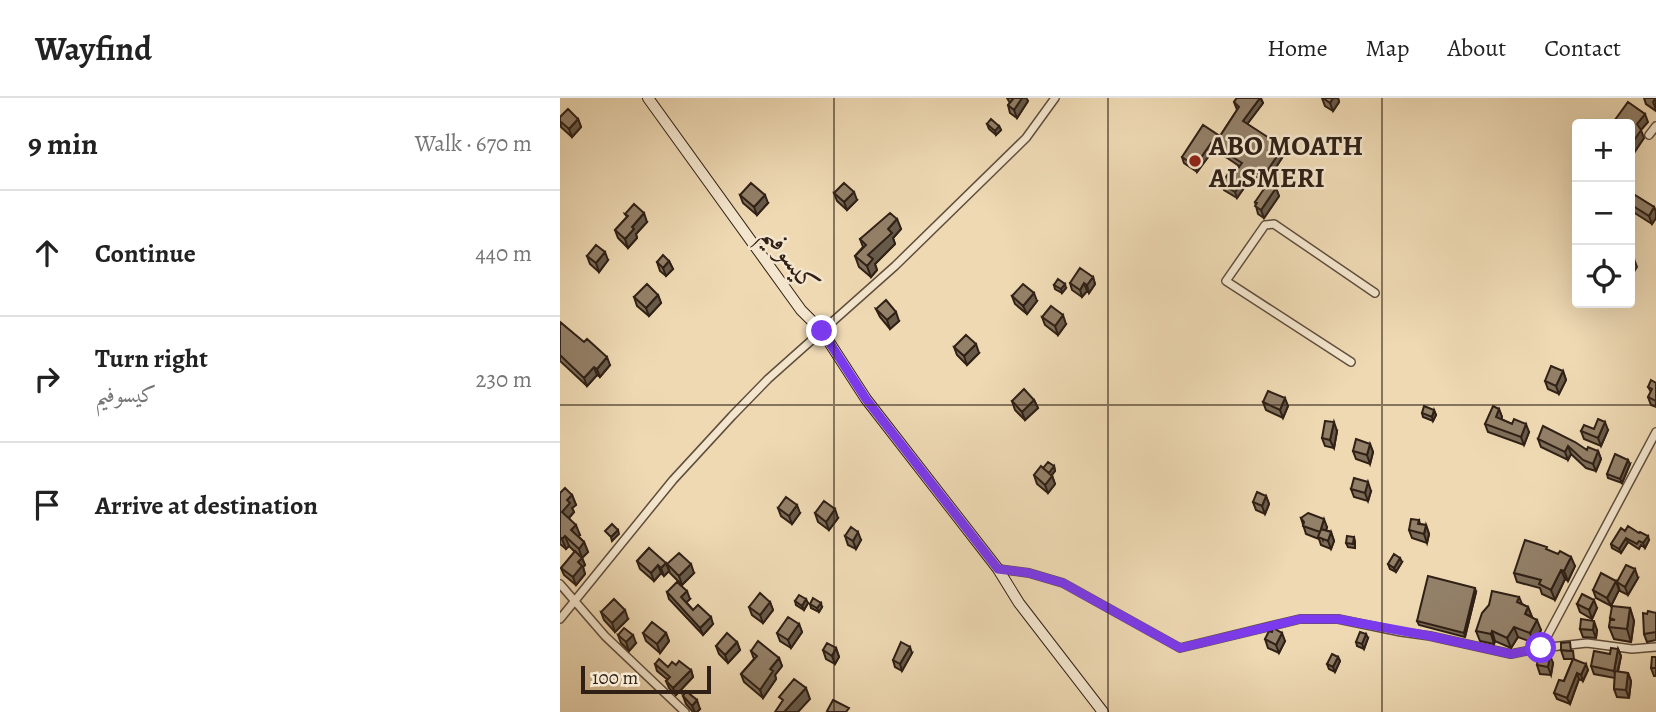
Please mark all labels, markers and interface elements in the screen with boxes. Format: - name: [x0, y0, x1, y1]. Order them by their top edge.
- text: Wayfind: [35, 26, 152, 71]
- text: Home: [1267, 32, 1328, 64]
- text: Map: [1366, 32, 1410, 64]
- text: About: [1448, 32, 1506, 64]
- text: Contact: [1544, 32, 1621, 64]
- map controls: [1572, 119, 1635, 308]
- button: +: [1572, 119, 1635, 182]
- text: 9 min: [28, 124, 98, 164]
- place label: ABO MOATH ALSMERI: [1208, 127, 1363, 197]
- text: Walk · 670 m: [415, 128, 532, 159]
- marker: ABO MOATH ALSMERI: [1187, 153, 1203, 169]
- button: −: [1572, 182, 1635, 245]
- street label: كيسوفيم: [747, 217, 829, 305]
- icon: ahead: [28, 234, 66, 272]
- text: Continue: [95, 236, 196, 271]
- text: 440 m: [475, 238, 532, 269]
- button: locate: [1572, 245, 1635, 308]
- route end: [806, 315, 837, 346]
- text: Turn right: [95, 341, 208, 376]
- icon: right: [28, 360, 66, 398]
- text: 230 m: [476, 364, 532, 395]
- text: كيسوفيم: [95, 379, 156, 410]
- icon: arrive: [28, 486, 66, 524]
- text: Arrive at destination: [95, 488, 318, 523]
- route start: [1525, 632, 1556, 663]
- scale bar: [581, 663, 710, 695]
- text: 100 m: [592, 665, 638, 691]

